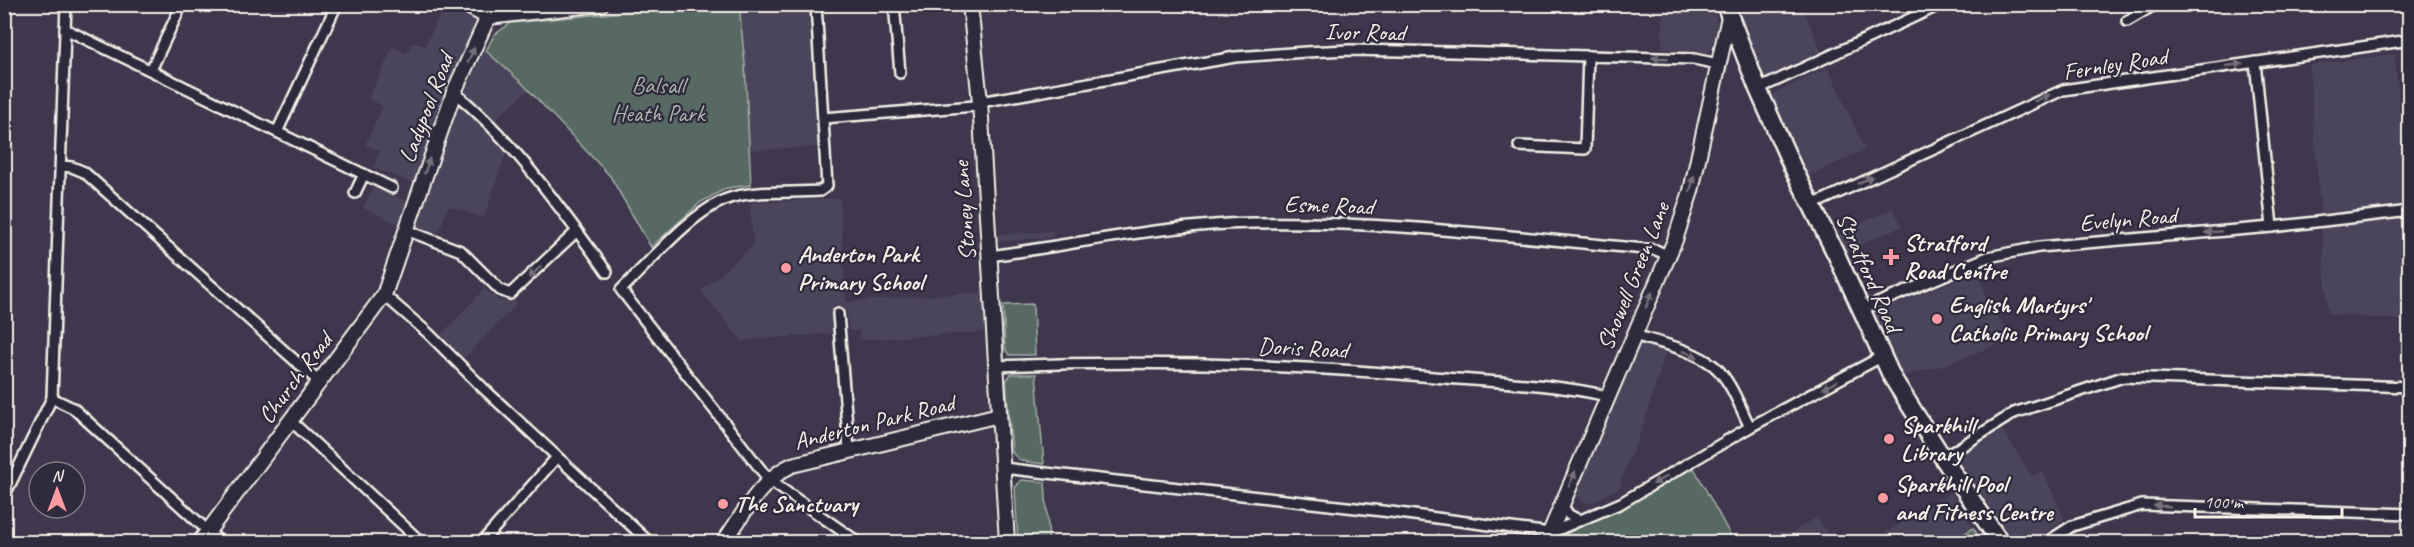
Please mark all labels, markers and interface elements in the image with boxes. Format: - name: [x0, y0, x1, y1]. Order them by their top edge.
- street label: Ivor Road: [1325, 17, 1409, 47]
- street label: Fernley Road: [2061, 40, 2173, 87]
- street label: Ladypool Road: [391, 46, 462, 167]
- one-way arrow: [467, 46, 476, 63]
- one-way arrow: [1651, 53, 1670, 63]
- one-way arrow: [2224, 61, 2243, 70]
- park label: Balsall Heath Park: [612, 70, 707, 128]
- one-way arrow: [2034, 94, 2051, 103]
- one-way arrow: [423, 157, 433, 175]
- street label: Stoney Lane: [945, 158, 982, 262]
- one-way arrow: [1688, 175, 1697, 194]
- one-way arrow: [1857, 176, 1874, 185]
- street label: Esme Road: [1284, 188, 1378, 222]
- street label: Showell Green Lane: [1590, 196, 1677, 354]
- street label: Evelyn Road: [2078, 200, 2181, 238]
- street label: Stratford Road: [1829, 208, 1910, 340]
- one-way arrow: [2204, 227, 2223, 236]
- place label: Stratford Road Centre: [1904, 228, 2008, 286]
- place label: Anderton Park Primary School: [798, 239, 928, 297]
- marker: Stratford Road Centre: [1882, 248, 1900, 266]
- marker: Anderton Park Primary School: [779, 261, 793, 275]
- one-way arrow: [528, 264, 542, 278]
- one-way arrow: [1644, 290, 1654, 308]
- place label: English Martyrs' Catholic Primary School: [1949, 290, 2152, 348]
- marker: English Martyrs' Catholic Primary School: [1930, 312, 1944, 326]
- street label: Church Road: [251, 324, 341, 429]
- street label: Doris Road: [1257, 331, 1352, 366]
- one-way arrow: [1681, 349, 1699, 359]
- one-way arrow: [1821, 380, 1838, 390]
- street label: Anderton Park Road: [791, 387, 961, 456]
- place label: Sparkhill Library: [1901, 410, 1980, 468]
- marker: Sparkhill Library: [1882, 432, 1896, 446]
- north arrow: [27, 460, 87, 520]
- text: N: [52, 466, 65, 486]
- place label: Sparkhill Pool and Fitness Centre: [1895, 469, 2055, 527]
- one-way arrow: [1568, 470, 1577, 488]
- one-way arrow: [1652, 475, 1668, 486]
- scale bar: [2195, 481, 2342, 519]
- place label: The Sanctuary: [735, 489, 861, 519]
- marker: Sparkhill Pool and Fitness Centre: [1876, 491, 1890, 505]
- text: 100 m: [2204, 491, 2245, 513]
- marker: The Sanctuary: [716, 497, 730, 511]
- one-way arrow: [2153, 501, 2172, 510]

